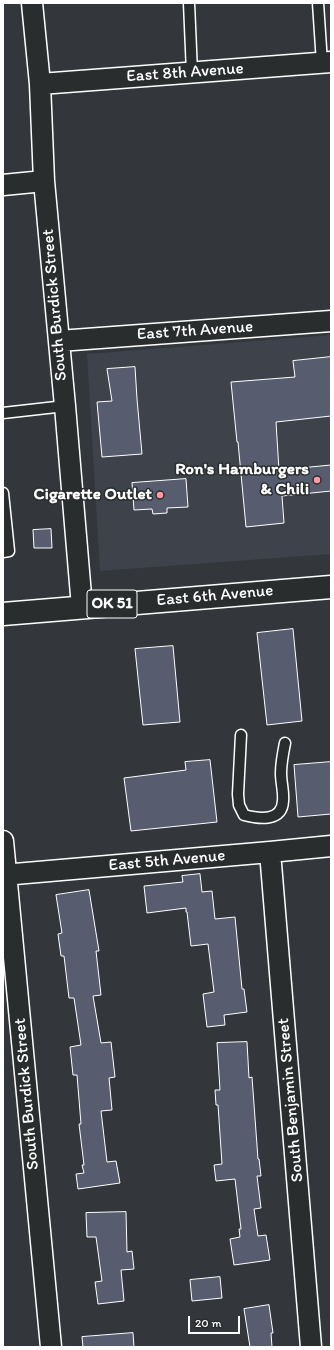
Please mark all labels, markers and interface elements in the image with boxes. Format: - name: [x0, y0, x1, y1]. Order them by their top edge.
- street label: East 8th Avenue: [126, 59, 244, 87]
- street label: South Burdick Street: [38, 228, 72, 382]
- street label: East 7th Avenue: [136, 317, 254, 345]
- place label: Ron's Hamburgers & Chili: [175, 460, 309, 500]
- marker: Ron's Hamburgers & Chili: [312, 475, 322, 485]
- place label: Cigarette Outlet: [34, 485, 152, 505]
- marker: Cigarette Outlet: [155, 490, 165, 500]
- street label: East 6th Avenue: [156, 581, 274, 611]
- road number: OK 51: [87, 590, 137, 618]
- street label: East 5th Avenue: [108, 846, 226, 876]
- street label: South Burdick Street: [10, 1017, 44, 1171]
- street label: South Benjamin Street: [274, 1017, 308, 1183]
- scale bar: [190, 1308, 242, 1334]
- text: 20 m: [195, 1316, 222, 1330]

